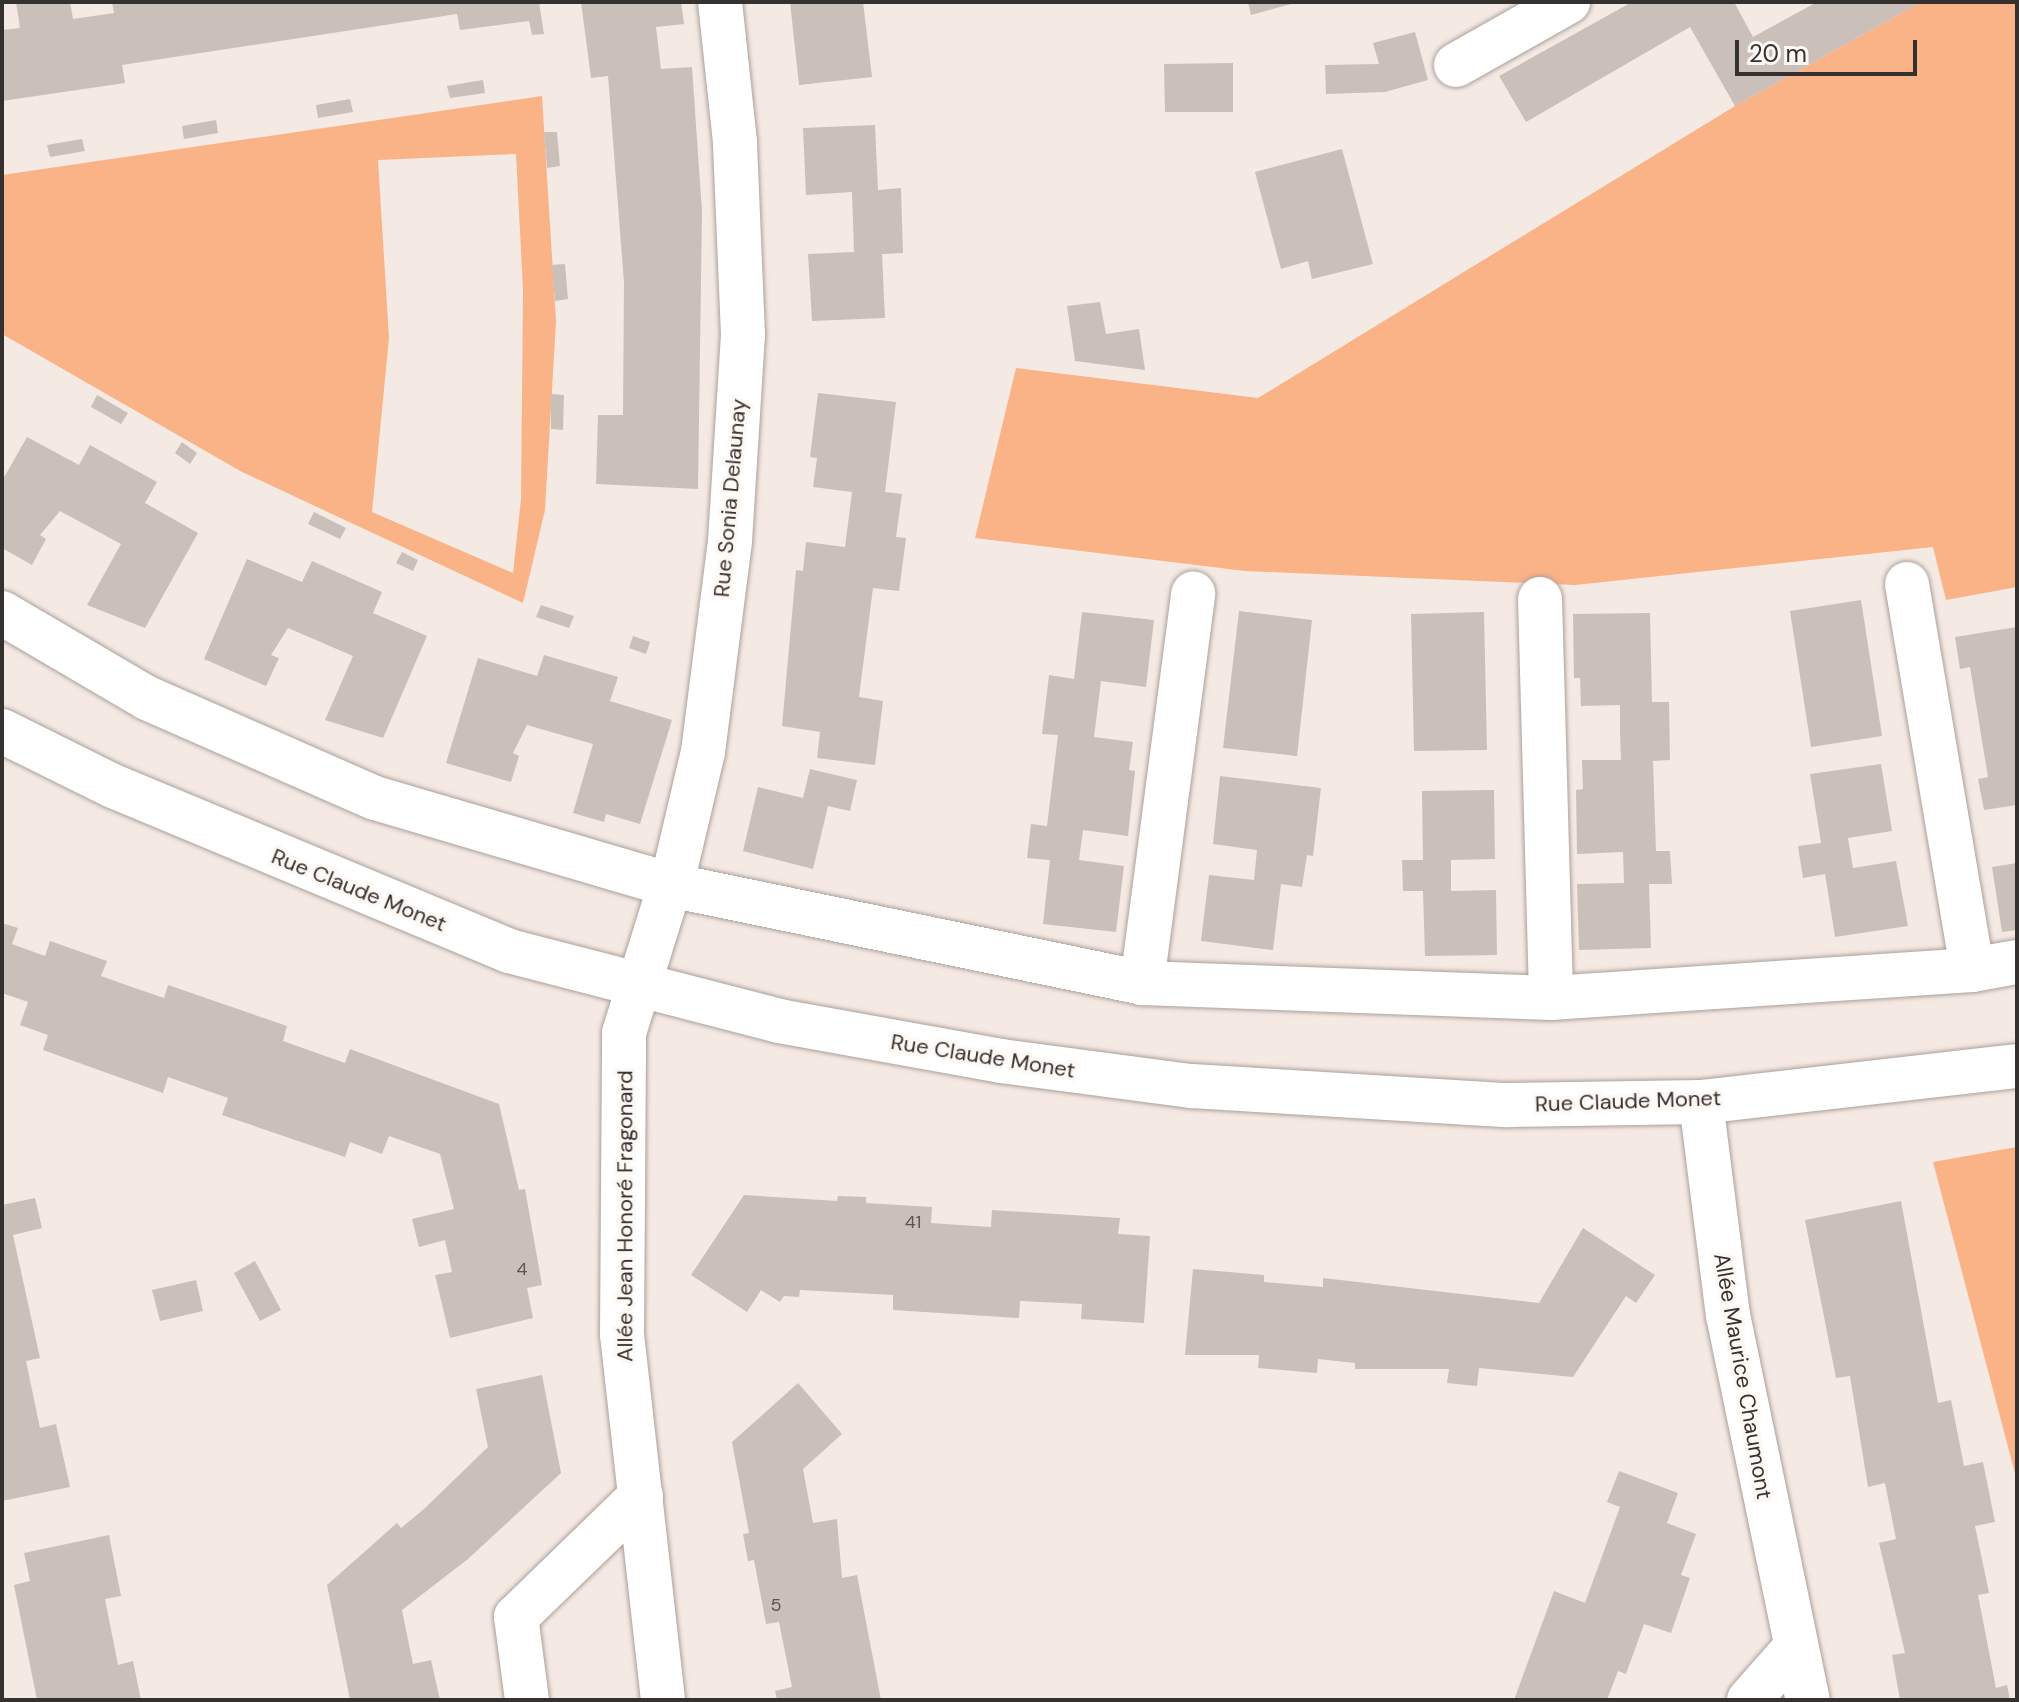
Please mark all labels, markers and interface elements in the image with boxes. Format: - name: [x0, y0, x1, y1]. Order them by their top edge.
- scale bar: [1739, 24, 1921, 74]
- text: 20 m: [1749, 38, 1807, 69]
- street label: Rue Sonia Delaunay: [708, 398, 752, 598]
- street label: Rue Claude Monet: [268, 843, 450, 937]
- street label: Rue Claude Monet: [889, 1028, 1077, 1084]
- street label: Allée Jean Honoré Fragonard: [612, 1070, 638, 1362]
- street label: Rue Claude Monet: [1534, 1085, 1722, 1117]
- house number: 41: [905, 1211, 921, 1233]
- street label: Allée Maurice Chaumont: [1708, 1251, 1778, 1501]
- house number: 4: [517, 1258, 527, 1280]
- house number: 5: [771, 1594, 781, 1616]

